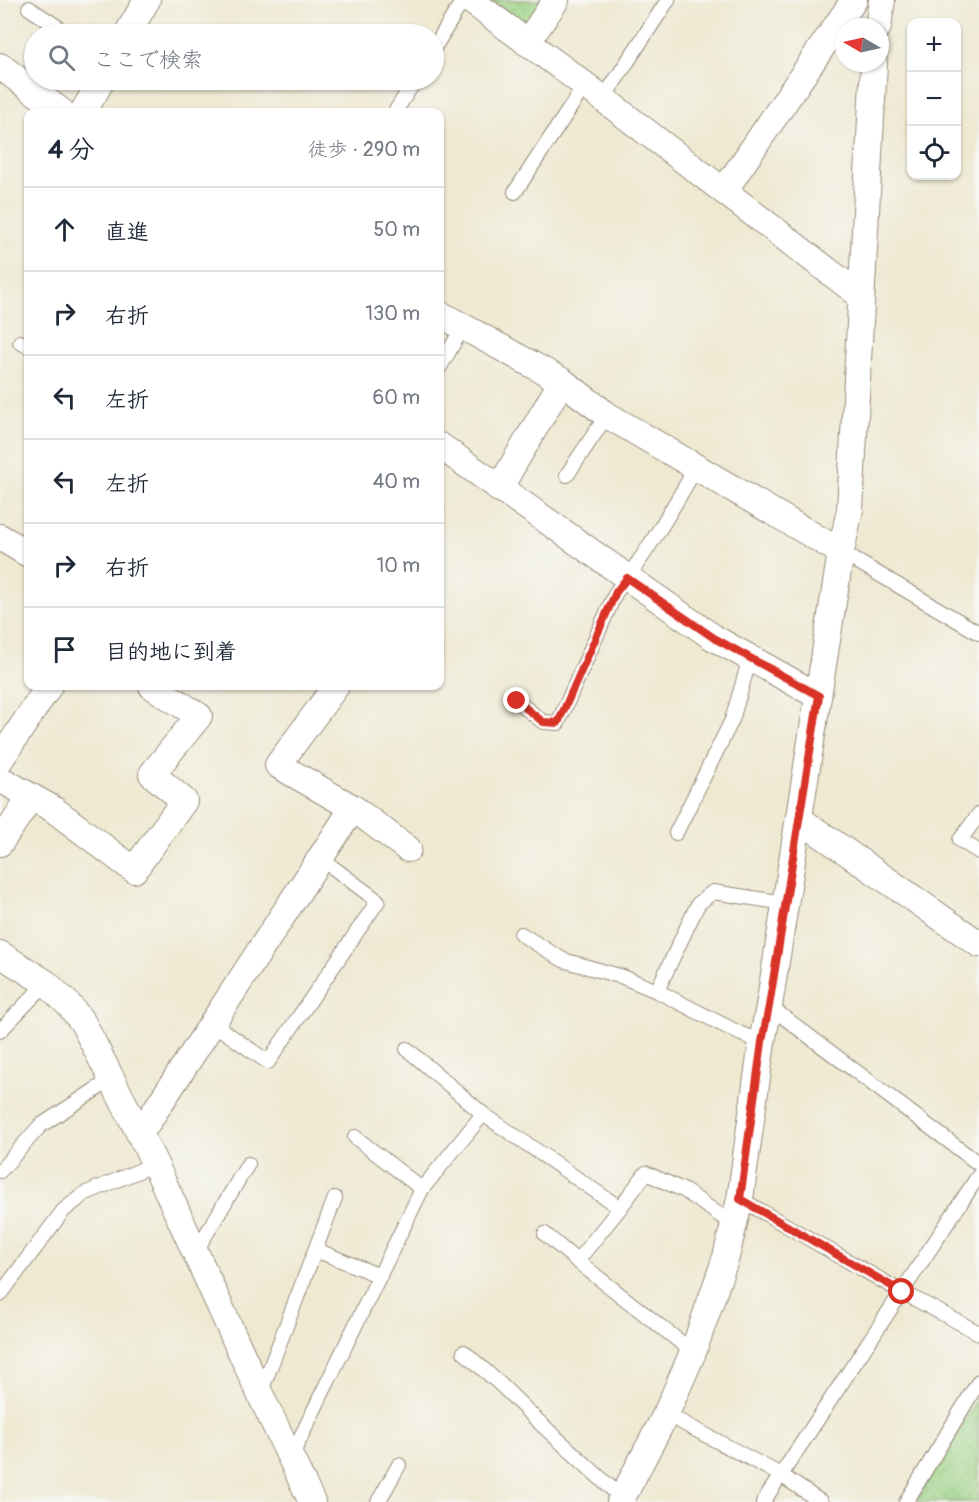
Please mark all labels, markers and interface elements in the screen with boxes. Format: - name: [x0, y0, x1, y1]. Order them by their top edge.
- north arrow: [835, 18, 889, 72]
- map controls: [907, 18, 961, 180]
- button: +: [907, 18, 961, 72]
- search box: [24, 24, 444, 90]
- icon: search: [45, 41, 78, 74]
- text: ここで検索: [93, 46, 203, 74]
- button: −: [907, 72, 961, 126]
- button: locate: [907, 126, 961, 180]
- text: 4 分: [48, 134, 95, 166]
- text: 徒歩 · 290 m: [308, 137, 420, 162]
- icon: ahead: [48, 213, 81, 246]
- text: 50 m: [373, 217, 420, 242]
- text: 直進: [105, 218, 149, 246]
- icon: right: [48, 297, 81, 330]
- text: 130 m: [365, 301, 420, 326]
- text: 右折: [105, 302, 149, 330]
- icon: left: [48, 381, 81, 414]
- text: 60 m: [373, 385, 420, 410]
- text: 左折: [105, 386, 149, 414]
- icon: left: [48, 465, 81, 498]
- text: 40 m: [373, 469, 420, 494]
- text: 左折: [105, 470, 149, 498]
- icon: right: [48, 549, 81, 582]
- text: 10 m: [376, 553, 420, 578]
- text: 右折: [105, 554, 149, 582]
- icon: arrive: [48, 633, 81, 666]
- text: 目的地に到着: [105, 638, 237, 666]
- route end: [503, 687, 529, 713]
- route start: [888, 1278, 914, 1304]

